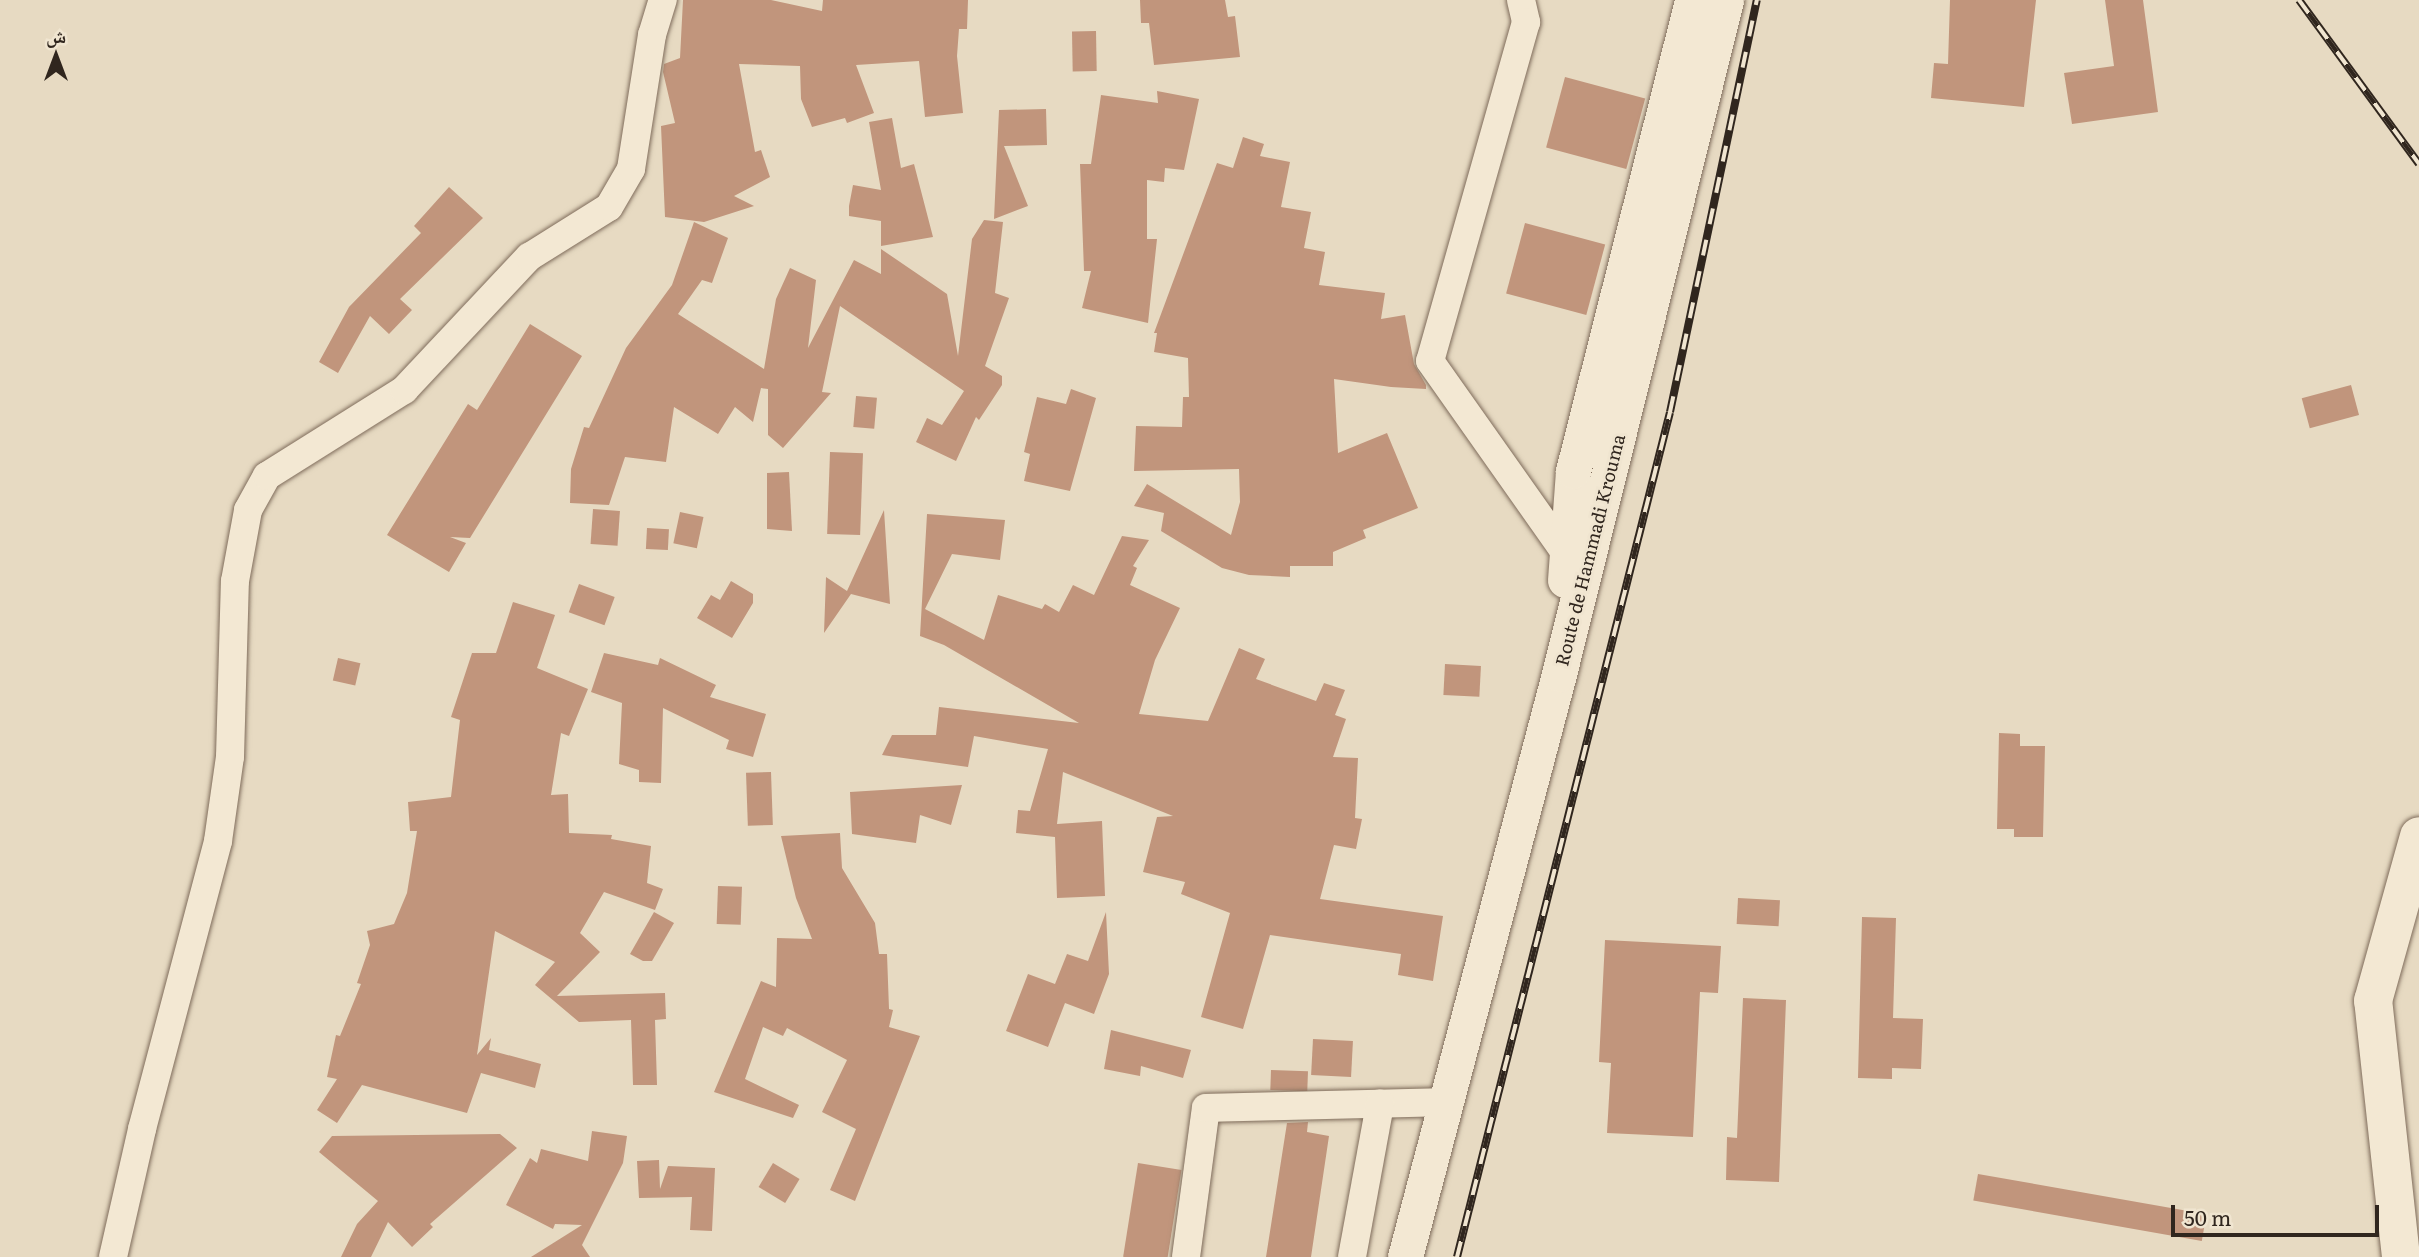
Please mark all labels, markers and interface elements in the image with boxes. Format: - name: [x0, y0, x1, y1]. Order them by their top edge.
- north arrow: [21, 21, 91, 91]
- text: ش: [46, 21, 66, 49]
- street label: Route de Hammadi Krouma: [1551, 432, 1629, 668]
- scale bar: [2174, 1190, 2382, 1234]
- text: 50 m: [2184, 1201, 2231, 1232]

